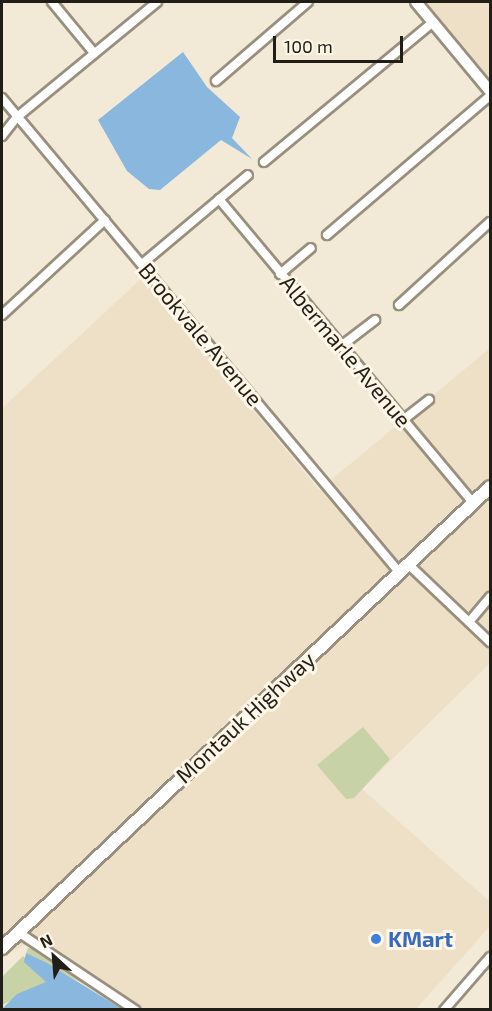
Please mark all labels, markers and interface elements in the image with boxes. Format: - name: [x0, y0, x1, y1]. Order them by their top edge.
- scale bar: [276, 24, 406, 62]
- text: 100 m: [284, 35, 333, 57]
- street label: Brookvale Avenue: [133, 257, 269, 411]
- street label: Albermarle Avenue: [275, 270, 417, 432]
- street label: Montauk Highway: [170, 646, 320, 788]
- place label: KMart: [388, 926, 453, 952]
- north arrow: [24, 927, 84, 987]
- text: N: [37, 929, 55, 951]
- marker: KMart: [369, 932, 383, 946]

